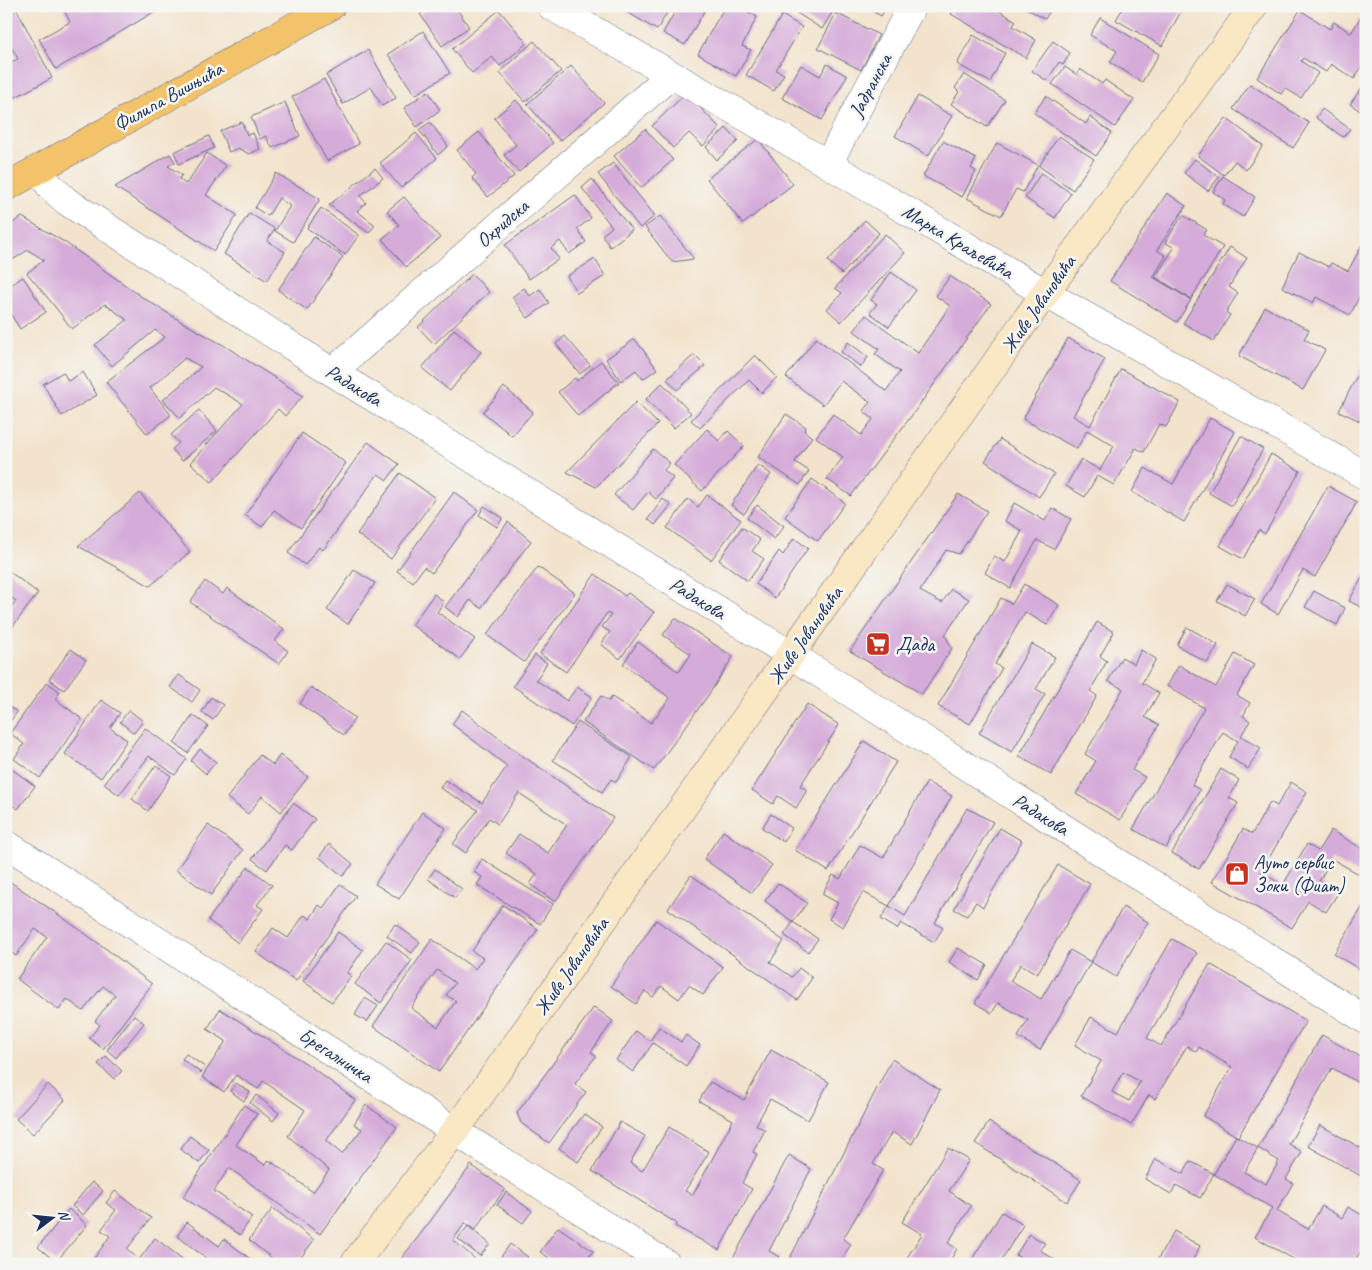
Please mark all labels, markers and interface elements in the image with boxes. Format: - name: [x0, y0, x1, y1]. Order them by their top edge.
- street label: Јадранска: [843, 48, 898, 122]
- street label: Филипа Вишњића: [109, 56, 228, 137]
- street label: Охридска: [471, 193, 535, 253]
- street label: Марка Краљевића: [898, 198, 1019, 285]
- street label: Живе Јовановића: [995, 249, 1082, 358]
- street label: Радакова: [321, 359, 387, 413]
- street label: Радакова: [665, 572, 731, 626]
- street label: Живе Јовановића: [762, 580, 849, 689]
- supermarket icon: Дада: [865, 631, 891, 657]
- place label: Дада: [896, 632, 936, 657]
- street label: Радакова: [1008, 788, 1074, 842]
- place label: Ауто сервис Зоки (Фиат): [1254, 850, 1346, 898]
- shop icon: Ауто сервис Зоки (Фиат): [1224, 861, 1250, 887]
- street label: Живе Јовановића: [528, 911, 615, 1020]
- street label: Брегалничка: [294, 1022, 378, 1089]
- north arrow: [28, 1192, 78, 1242]
- text: N: [55, 1208, 74, 1223]

